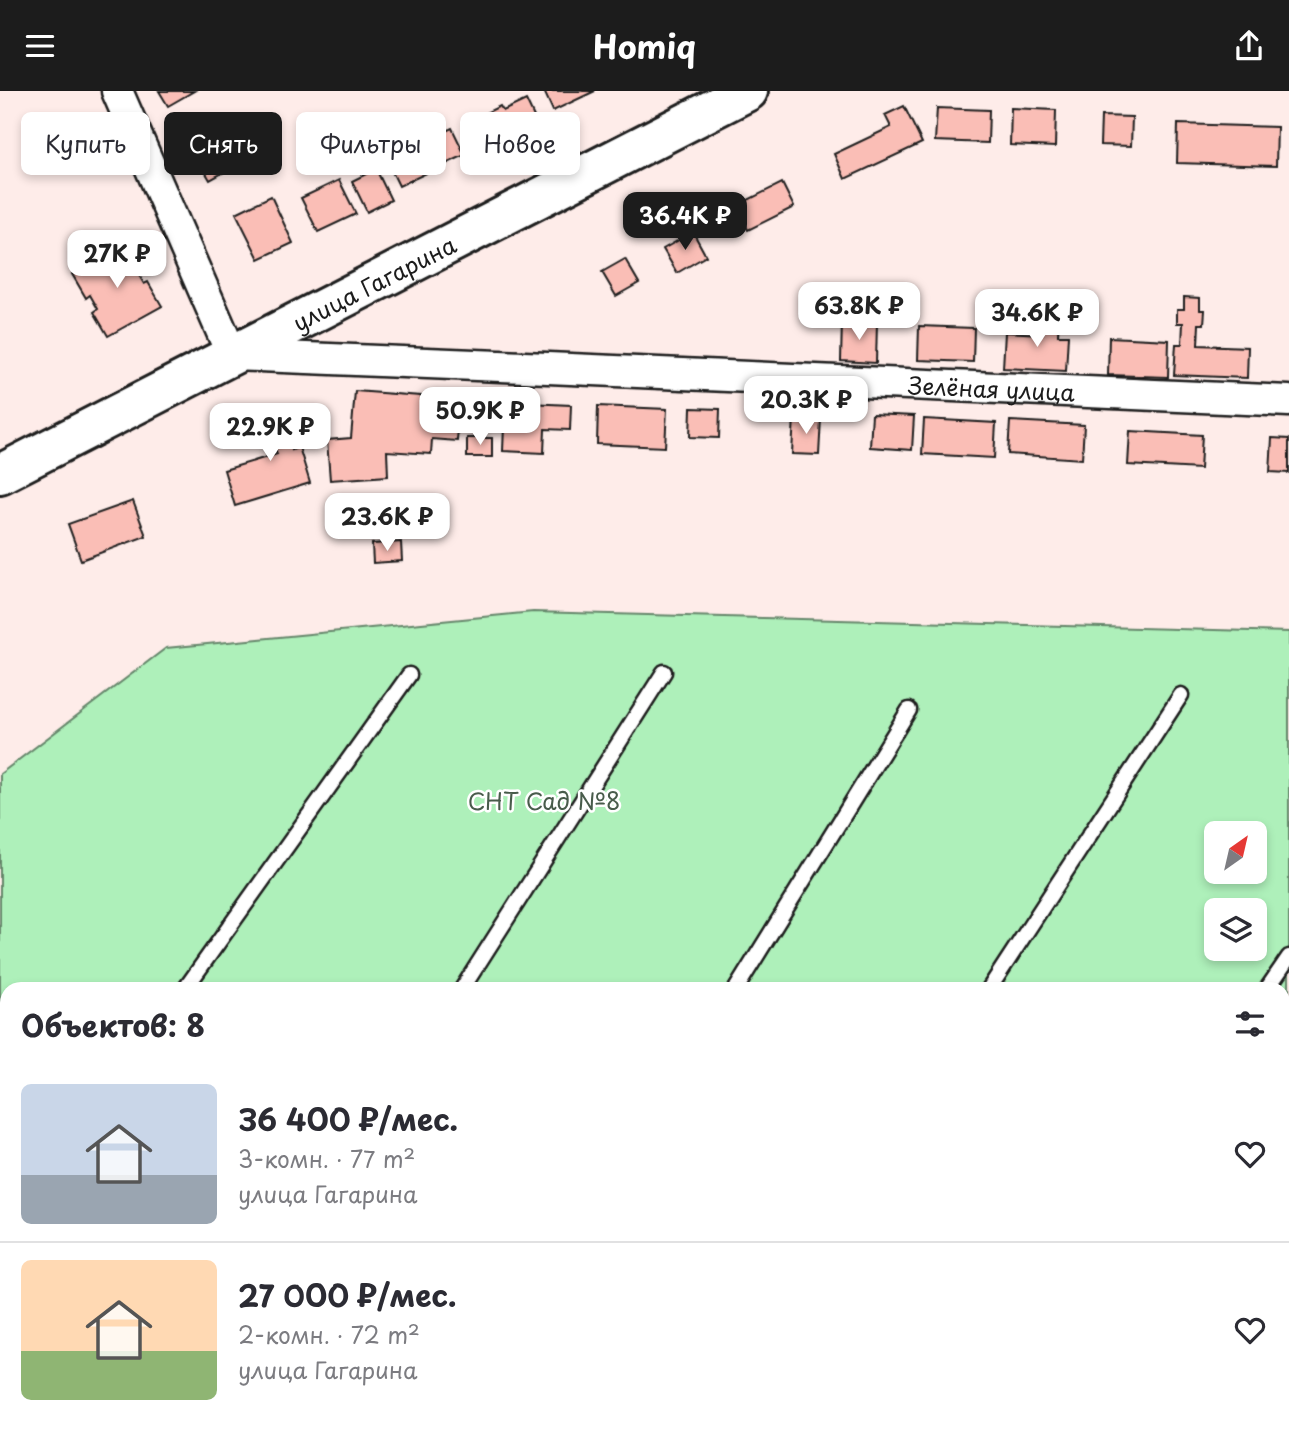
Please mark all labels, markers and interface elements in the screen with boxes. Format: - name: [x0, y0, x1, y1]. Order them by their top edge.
- text: Homiq: [593, 22, 696, 70]
- icon: menu: [21, 27, 59, 65]
- icon: share: [1230, 27, 1268, 65]
- chip: Купить: [21, 112, 150, 175]
- chip: Снять: [164, 112, 282, 175]
- chip: Фильтры: [296, 112, 446, 175]
- chip: Новое: [460, 112, 580, 175]
- pin: 36.4K ₽: [620, 193, 750, 252]
- text: 36.4K ₽: [639, 197, 731, 232]
- street label: улица Гагарина: [286, 226, 462, 339]
- pin: 27K ₽: [68, 231, 166, 290]
- text: 27K ₽: [83, 235, 151, 270]
- pin: 63.8K ₽: [794, 282, 924, 342]
- text: 63.8K ₽: [814, 287, 904, 322]
- pin: 34.6K ₽: [972, 289, 1102, 349]
- text: 34.6K ₽: [991, 294, 1083, 329]
- street label: Зелёная улица: [907, 367, 1076, 409]
- pin: 20.3K ₽: [741, 377, 871, 436]
- text: 20.3K ₽: [760, 381, 852, 416]
- pin: 50.9K ₽: [415, 387, 545, 447]
- text: 50.9K ₽: [435, 392, 525, 427]
- pin: 22.9K ₽: [205, 403, 335, 463]
- text: 22.9K ₽: [226, 408, 314, 443]
- pin: 23.6K ₽: [322, 493, 452, 553]
- text: 23.6K ₽: [341, 498, 433, 533]
- park label: СНТ Сад №8: [468, 783, 620, 818]
- north arrow: [1204, 821, 1267, 884]
- map controls: [1204, 821, 1267, 961]
- button: layers: [1204, 898, 1267, 961]
- text: Объектов: 8: [21, 1002, 205, 1047]
- icon: filters: [1231, 1005, 1269, 1043]
- text: 36 400 ₽/мес.: [238, 1096, 458, 1141]
- icon: home: [77, 1112, 161, 1196]
- icon: heart: [1231, 1135, 1269, 1173]
- text: 3-комн. · 77 m²: [238, 1141, 415, 1176]
- text: улица Гагарина: [238, 1176, 418, 1211]
- text: 27 000 ₽/мес.: [238, 1272, 456, 1317]
- icon: home: [77, 1288, 161, 1372]
- icon: heart: [1231, 1311, 1269, 1349]
- text: 2-комн. · 72 m²: [238, 1317, 420, 1352]
- text: улица Гагарина: [238, 1352, 418, 1387]

